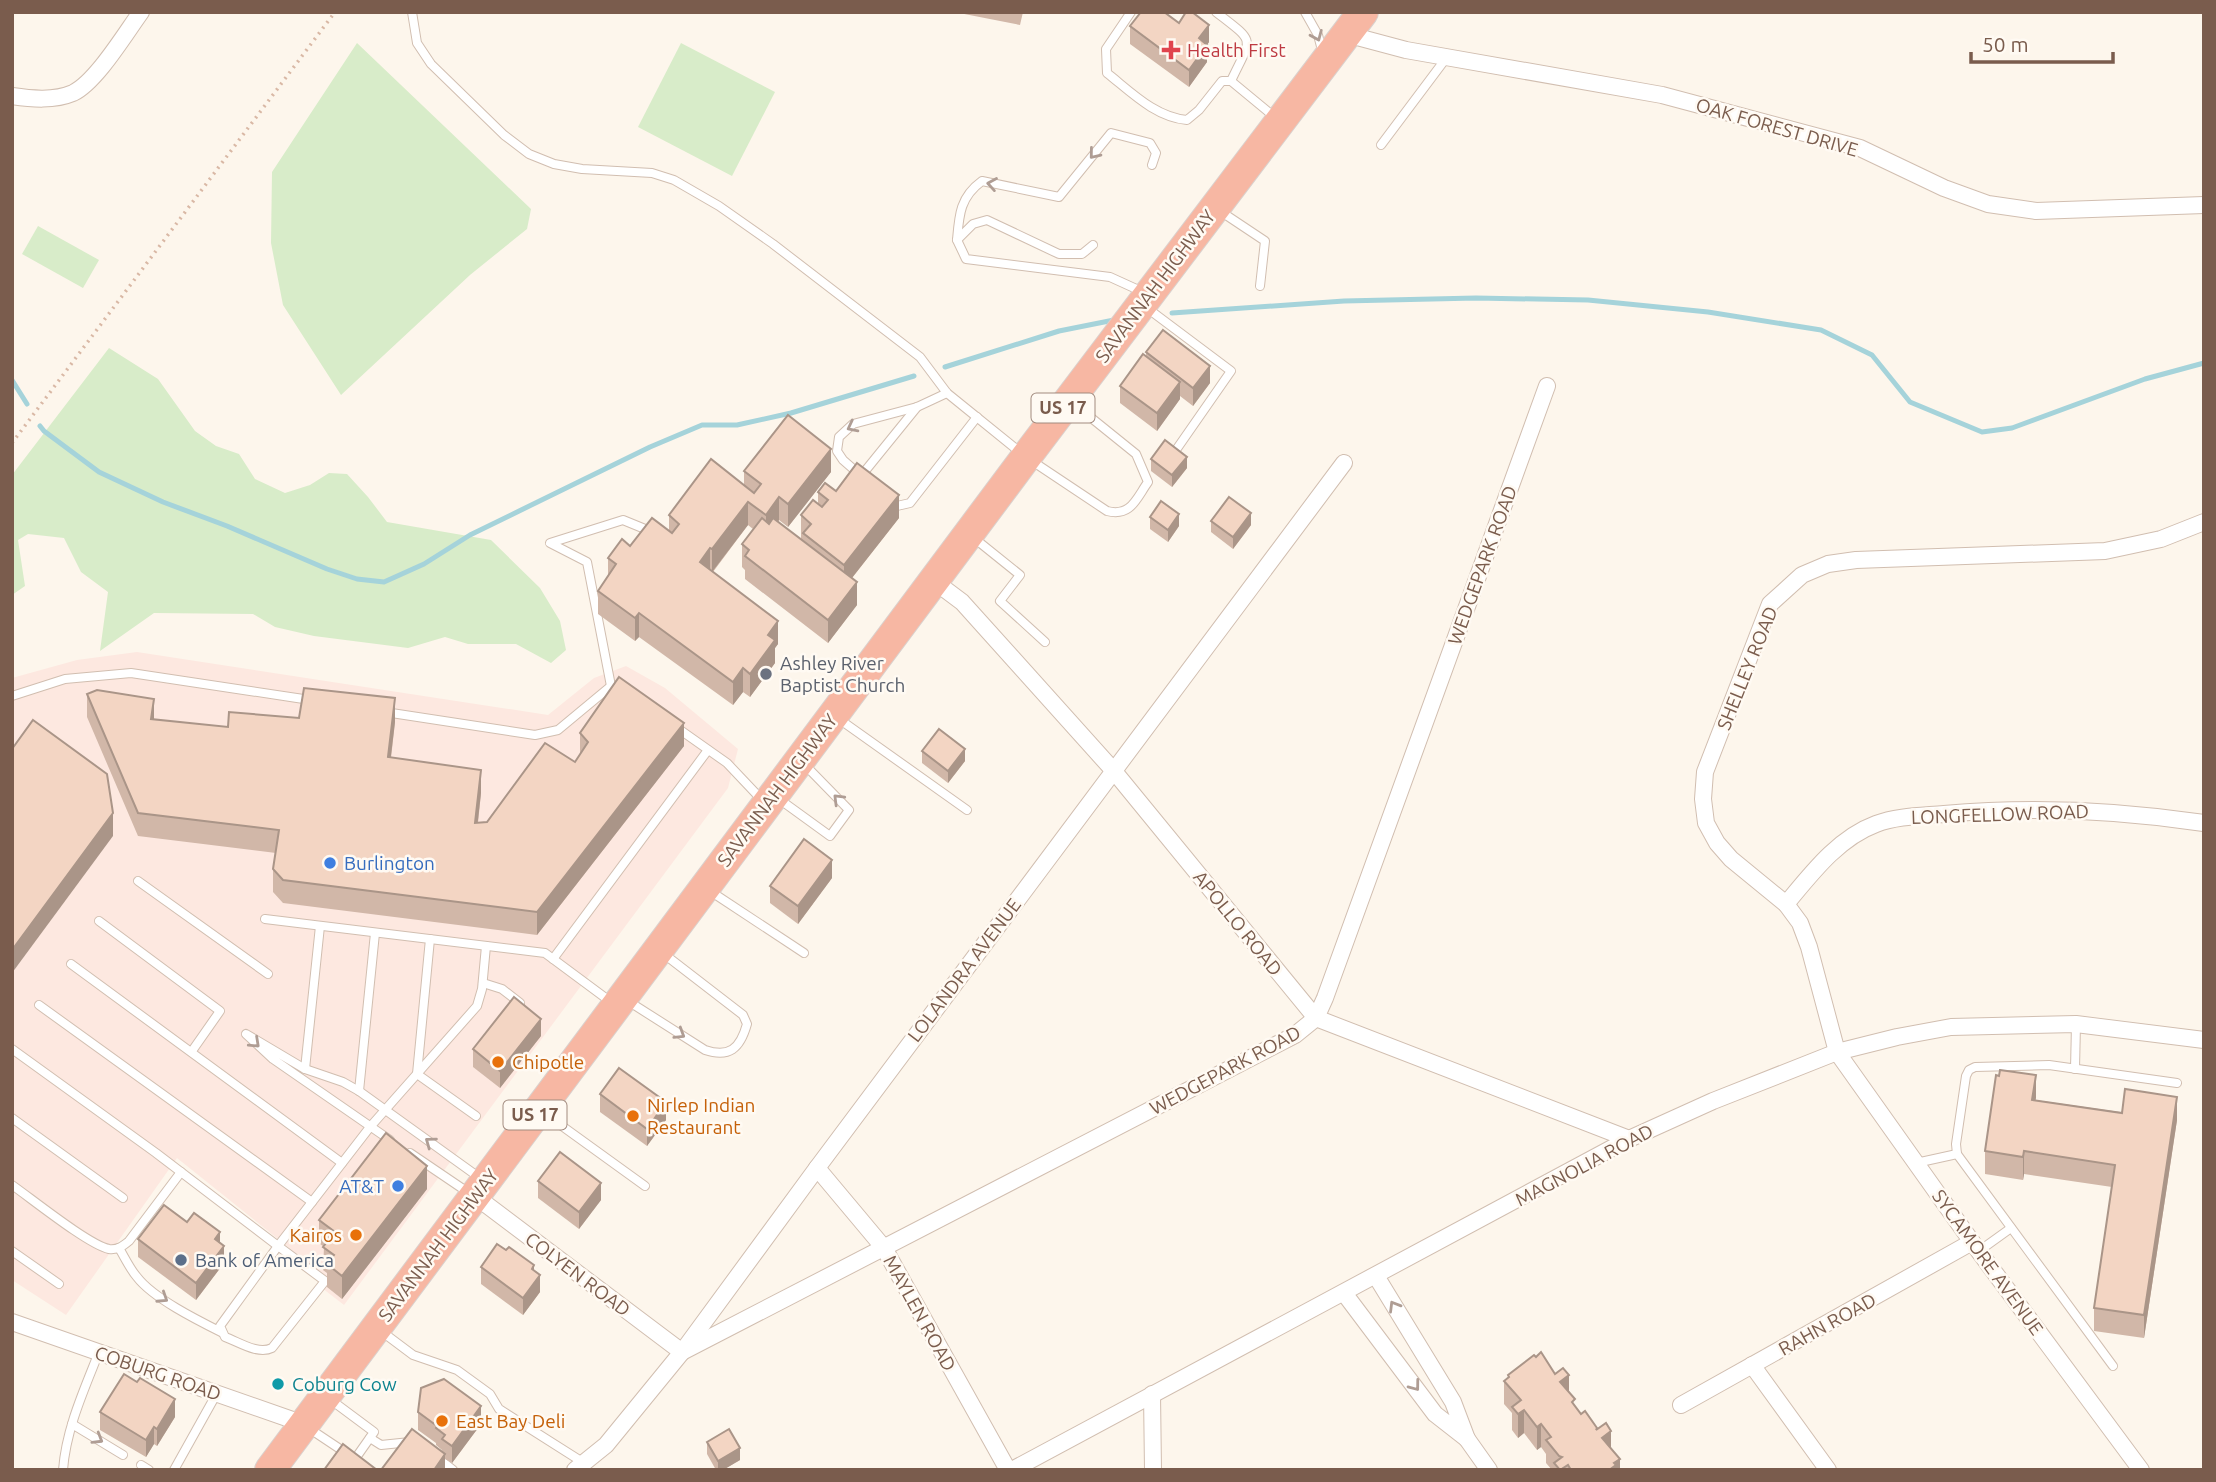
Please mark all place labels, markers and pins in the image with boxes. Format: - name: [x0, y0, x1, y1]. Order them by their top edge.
- place label: Health First: [1187, 39, 1286, 61]
- marker: Health First: [1161, 40, 1181, 60]
- place label: Ashley River Baptist Church: [780, 652, 905, 696]
- marker: Ashley River Baptist Church: [758, 666, 774, 682]
- place label: Burlington: [344, 852, 435, 874]
- marker: Burlington: [322, 855, 338, 871]
- place label: Chipotle: [512, 1051, 584, 1073]
- marker: Chipotle: [490, 1054, 506, 1070]
- place label: Nirlep Indian Restaurant: [647, 1094, 755, 1138]
- marker: Nirlep Indian Restaurant: [625, 1108, 641, 1124]
- place label: AT&T: [339, 1175, 384, 1197]
- marker: AT&T: [390, 1178, 406, 1194]
- place label: Kairos: [290, 1224, 342, 1246]
- marker: Kairos: [348, 1227, 364, 1243]
- place label: Bank of America: [195, 1249, 334, 1271]
- marker: Bank of America: [173, 1252, 189, 1268]
- place label: Coburg Cow: [292, 1373, 397, 1395]
- marker: Coburg Cow: [270, 1376, 286, 1392]
- place label: East Bay Deli: [456, 1410, 565, 1432]
- marker: East Bay Deli: [434, 1413, 450, 1429]

